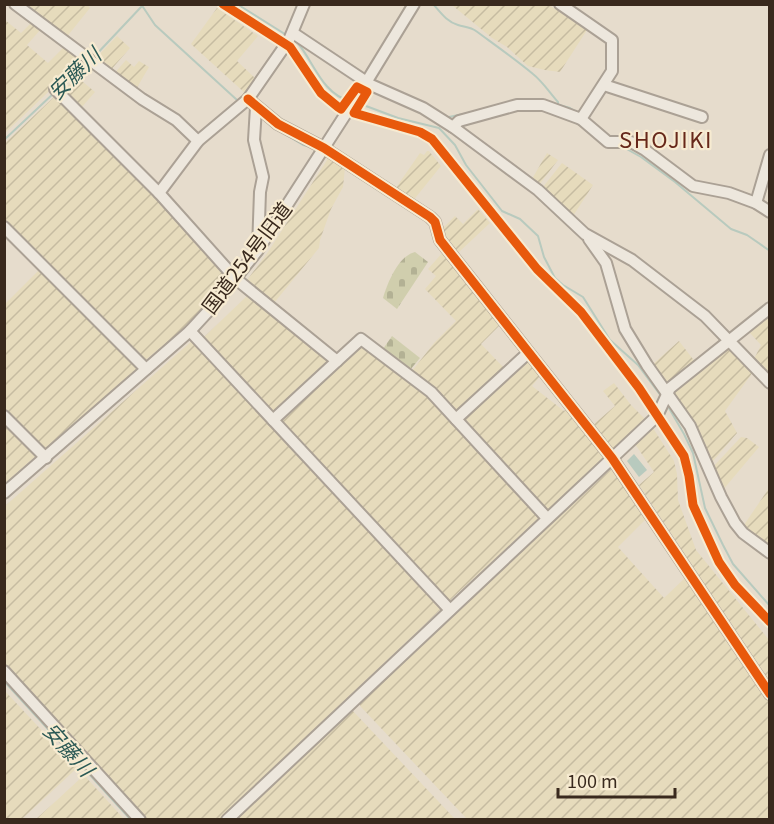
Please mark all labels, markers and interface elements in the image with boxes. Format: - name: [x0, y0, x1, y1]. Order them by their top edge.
- water label: 安藤川: [41, 39, 108, 105]
- district label: SHOJIKI: [619, 122, 713, 154]
- street label: 国道254号旧道: [194, 195, 297, 319]
- water label: 安藤川: [37, 715, 103, 784]
- scale bar: [558, 761, 675, 799]
- text: 100 m: [567, 767, 618, 793]

